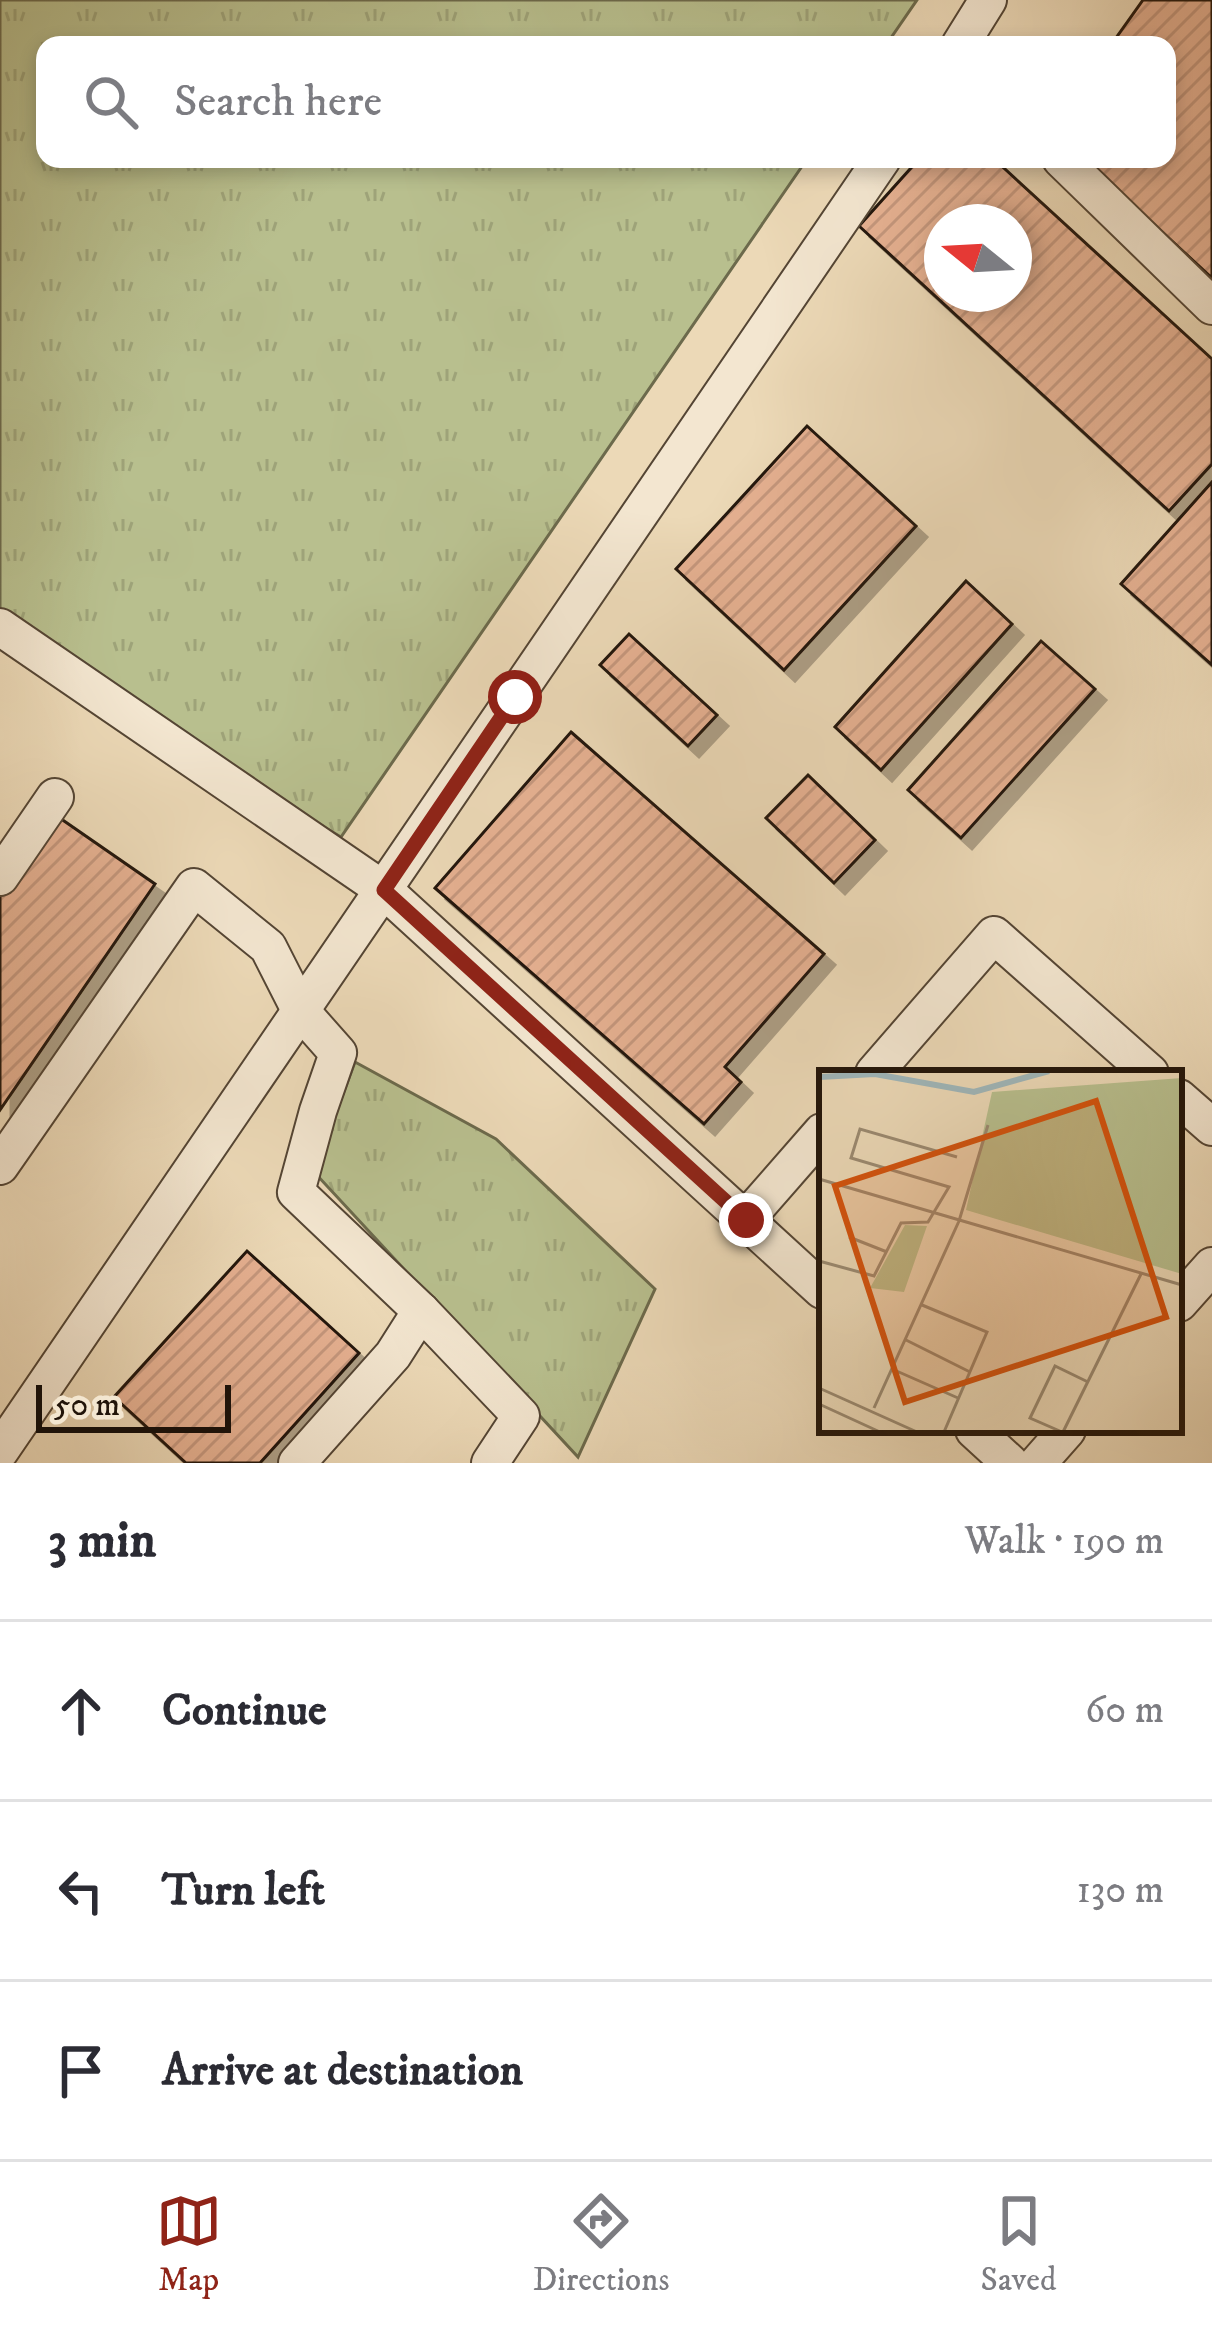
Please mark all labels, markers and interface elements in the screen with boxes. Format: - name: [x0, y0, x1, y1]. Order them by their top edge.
- search box: [36, 36, 1176, 168]
- icon: search: [78, 69, 144, 135]
- text: Search here: [174, 74, 382, 130]
- north arrow: [924, 204, 1032, 312]
- route start: [488, 670, 542, 724]
- inset map: [819, 1070, 1182, 1433]
- route end: [719, 1193, 773, 1247]
- scale bar: [36, 1379, 231, 1432]
- text: 50 m: [54, 1385, 120, 1426]
- text: 3 min: [48, 1509, 156, 1573]
- text: Walk · 190 m: [965, 1517, 1164, 1566]
- icon: ahead: [48, 1678, 114, 1744]
- text: Continue: [162, 1683, 327, 1739]
- text: 60 m: [1085, 1686, 1164, 1735]
- icon: left: [48, 1858, 114, 1924]
- text: Turn left: [162, 1863, 325, 1919]
- text: 130 m: [1076, 1866, 1164, 1915]
- icon: arrive: [48, 2038, 114, 2104]
- text: Arrive at destination: [162, 2043, 523, 2099]
- tab: Map: [156, 2188, 222, 2301]
- tab: Directions: [533, 2188, 669, 2301]
- tab: Saved: [981, 2188, 1056, 2301]

